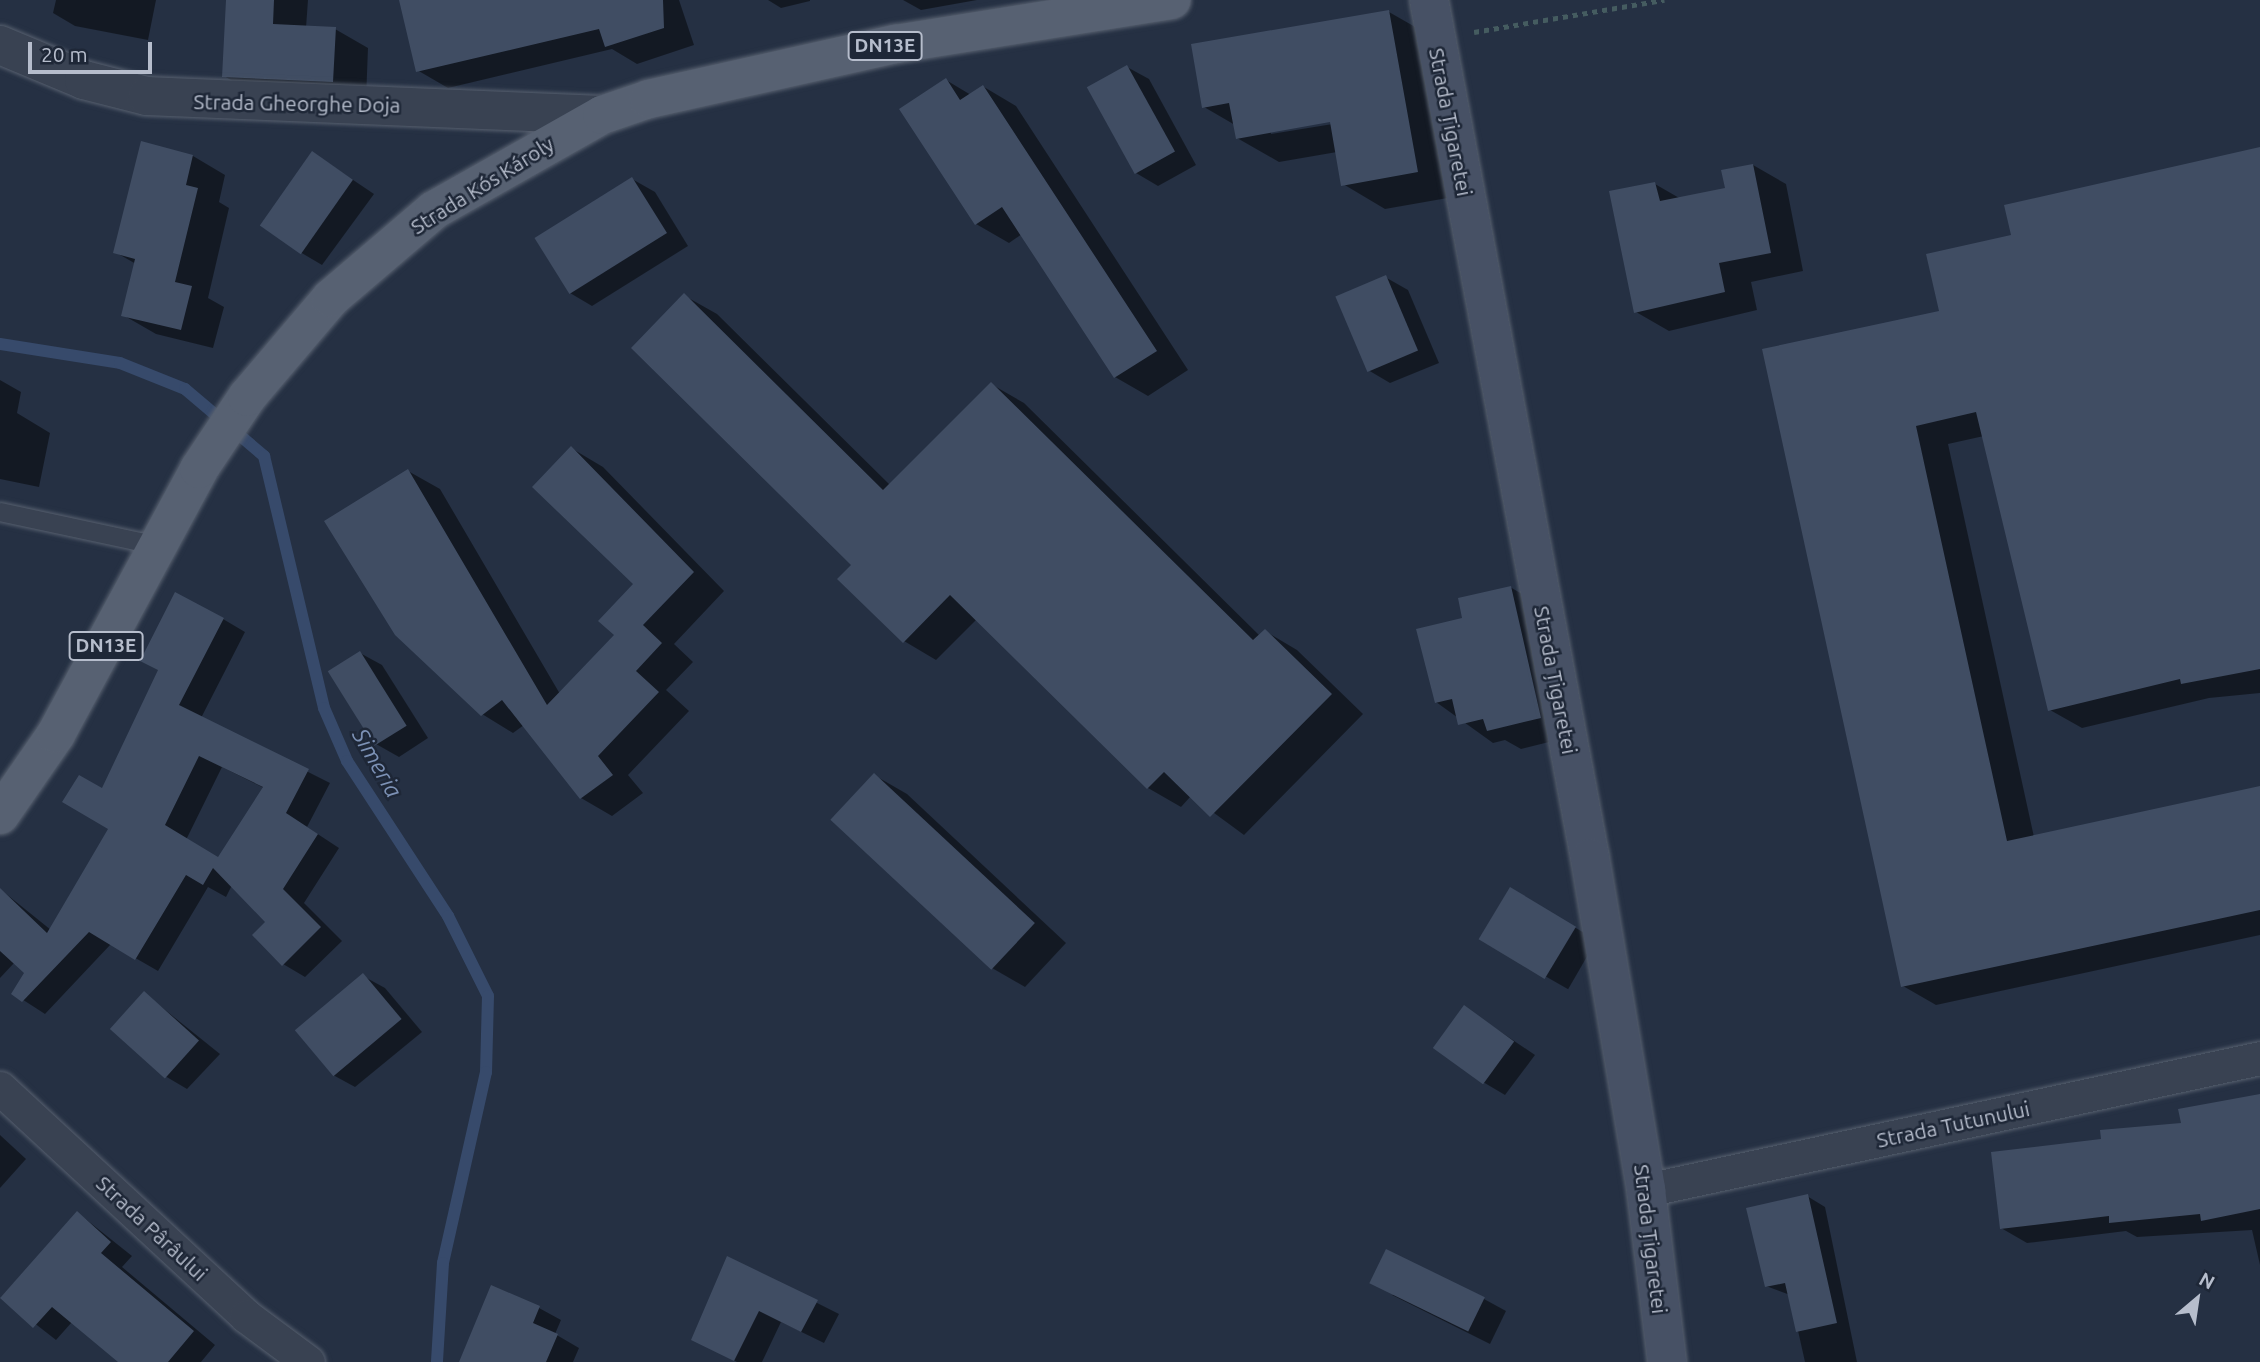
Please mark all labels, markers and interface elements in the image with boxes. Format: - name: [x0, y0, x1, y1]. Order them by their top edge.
- scale bar: [32, 28, 156, 72]
- road number: DN13E: [846, 30, 924, 61]
- text: 20 m: [41, 42, 88, 66]
- street label: Strada Țigaretei: [1424, 46, 1478, 198]
- street label: Strada Gheorghe Doja: [193, 89, 401, 117]
- street label: Strada Kós Károly: [406, 131, 558, 239]
- street label: Strada Țigaretei: [1529, 604, 1583, 756]
- road number: DN13E: [68, 631, 144, 662]
- water label: Simeria: [346, 724, 408, 802]
- street label: Strada Tutunului: [1874, 1095, 2032, 1153]
- street label: Strada Țigaretei: [1629, 1163, 1673, 1315]
- street label: Strada Pârâului: [91, 1170, 213, 1286]
- north arrow: [2162, 1264, 2232, 1334]
- text: N: [2196, 1268, 2219, 1294]

